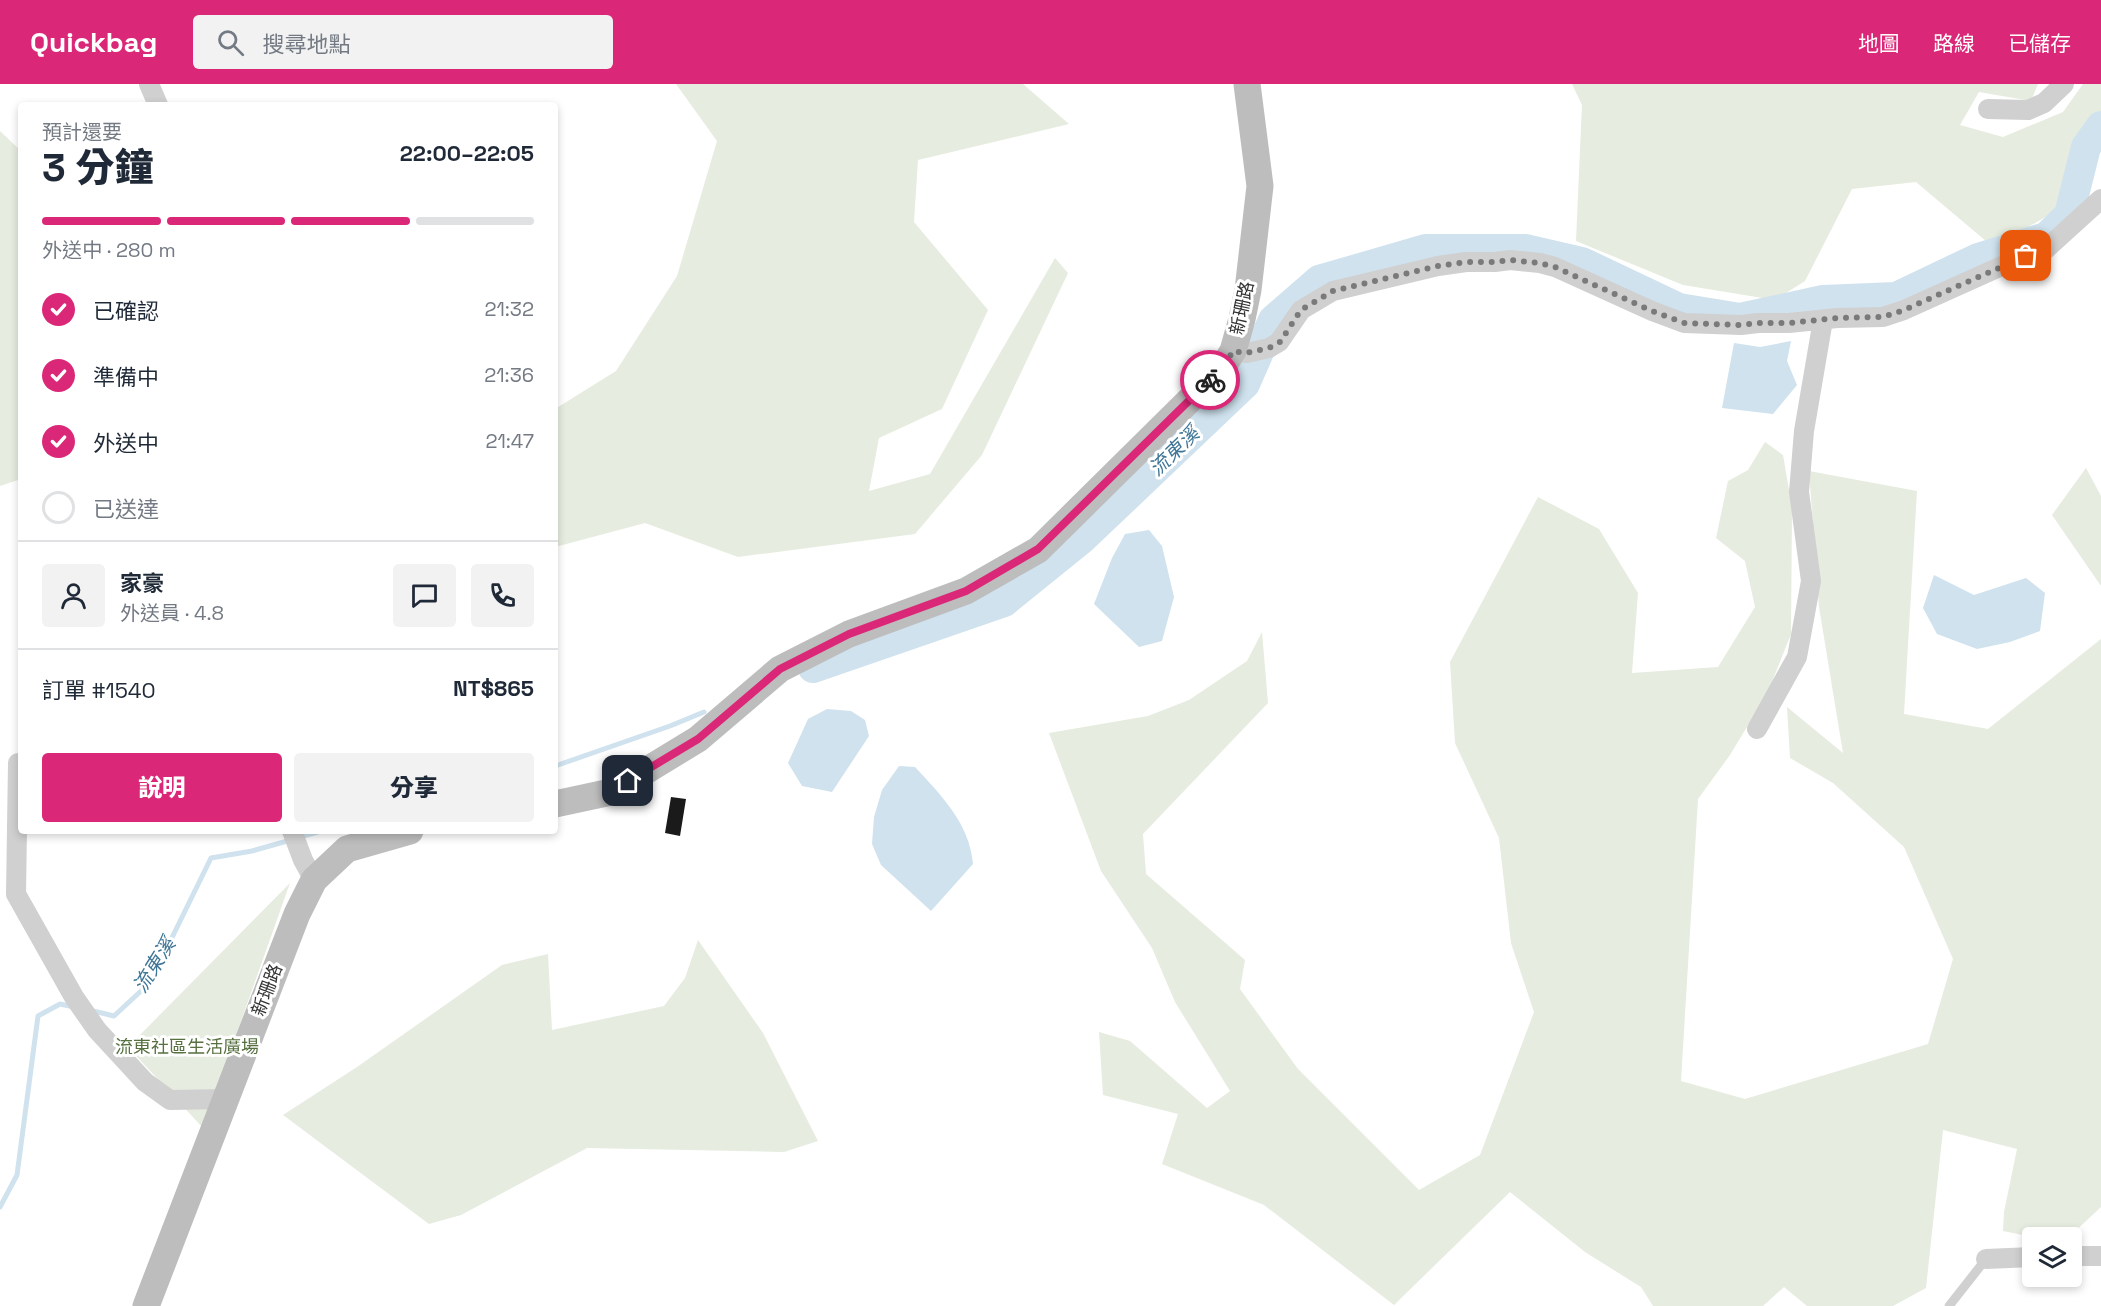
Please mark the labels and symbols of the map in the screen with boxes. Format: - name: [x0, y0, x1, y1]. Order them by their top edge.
- pin: [2000, 230, 2051, 281]
- street label: 新珊路: [1225, 279, 1258, 337]
- courier: [1180, 350, 1240, 410]
- water label: 流東溪: [1143, 419, 1207, 481]
- pin: [602, 755, 653, 806]
- water label: 流東溪: [127, 930, 183, 997]
- street label: 新珊路: [246, 960, 287, 1019]
- park label: 流東社區生活廣場: [115, 1035, 259, 1058]

